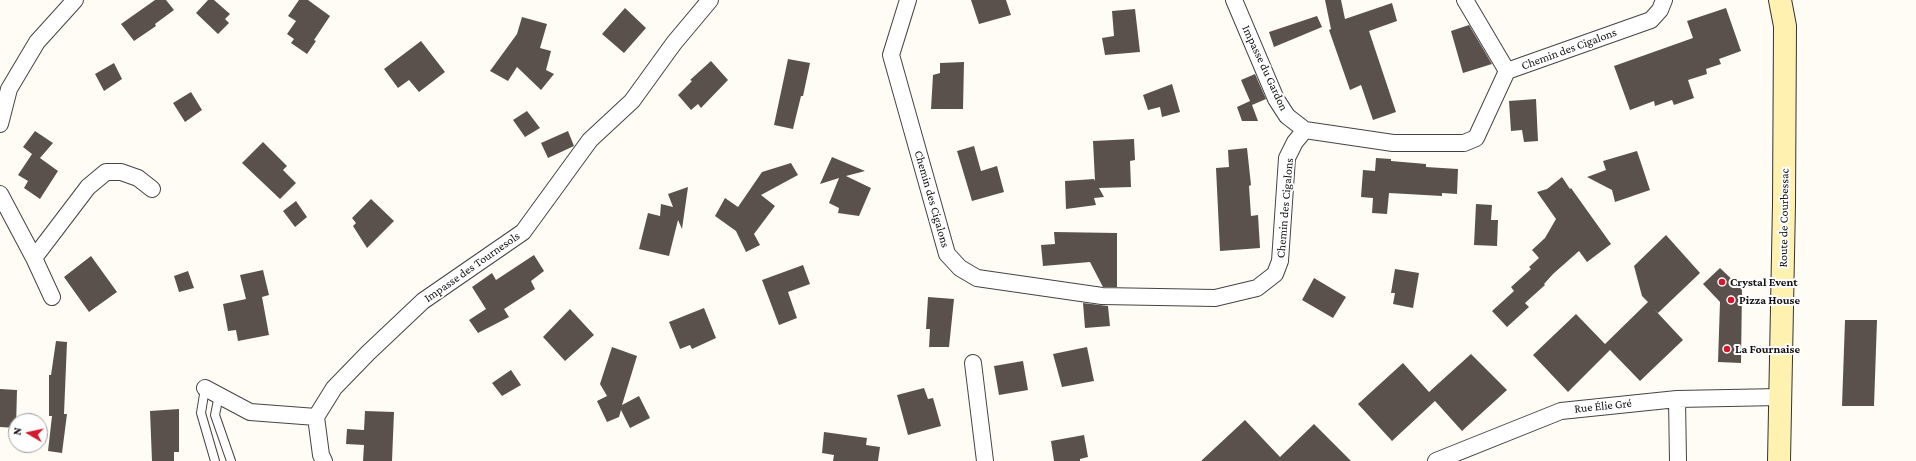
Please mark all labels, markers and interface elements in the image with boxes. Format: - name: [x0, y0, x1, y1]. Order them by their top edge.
- street label: Impasse du Gardon: [1239, 23, 1291, 113]
- street label: Chemin des Cigalons: [1519, 25, 1619, 73]
- street label: Chemin des Cigalons: [911, 149, 953, 249]
- street label: Chemin des Cigalons: [1273, 157, 1297, 259]
- street label: Route de Courbessac: [1776, 168, 1792, 268]
- street label: Impasse des Tournesols: [421, 229, 523, 305]
- place label: Crystal Event: [1730, 275, 1798, 289]
- marker: Crystal Event: [1717, 277, 1727, 287]
- place label: Pizza House: [1739, 293, 1800, 307]
- marker: Pizza House: [1726, 295, 1736, 305]
- place label: La Fournaise: [1735, 342, 1800, 356]
- marker: La Fournaise: [1722, 344, 1732, 354]
- street label: Rue Élie Gré: [1574, 396, 1632, 416]
- north arrow: [8, 413, 48, 453]
- text: N: [11, 427, 24, 436]

